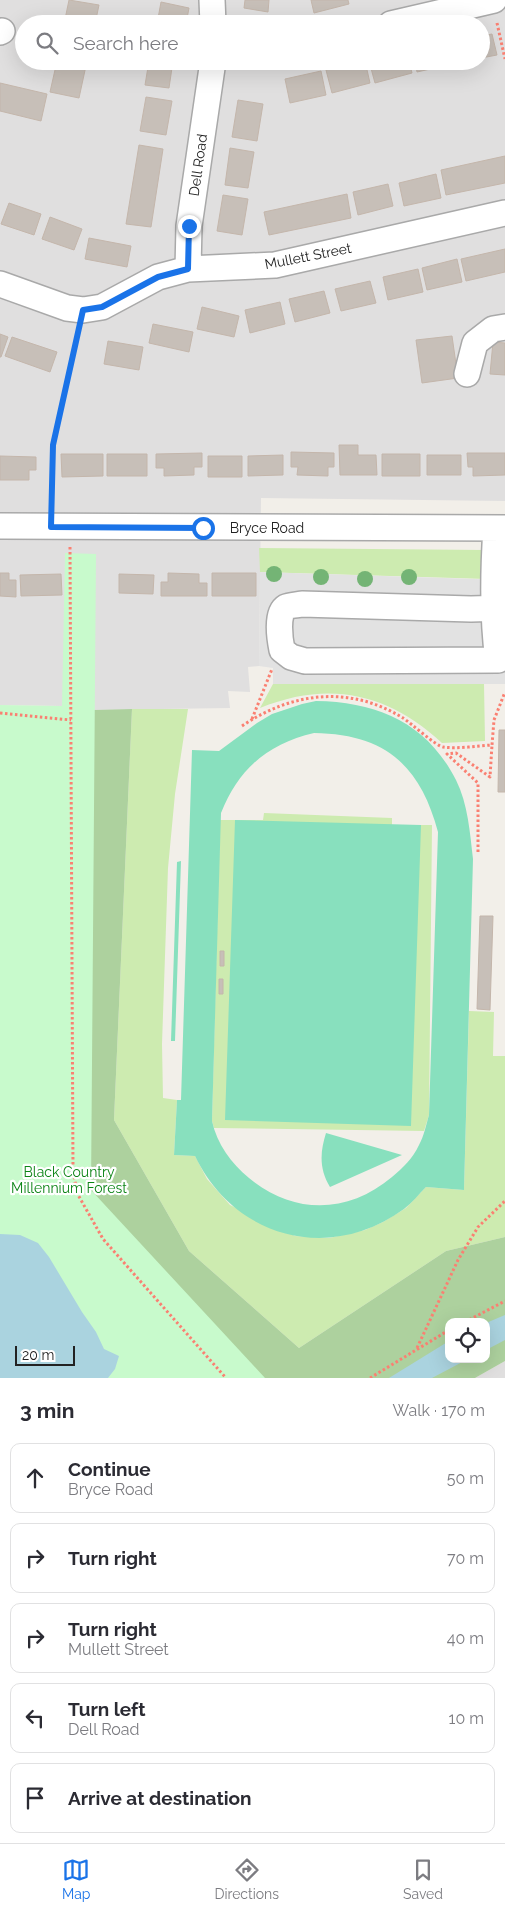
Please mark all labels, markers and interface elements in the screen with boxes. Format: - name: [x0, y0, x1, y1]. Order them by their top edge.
- search box: [15, 15, 490, 70]
- icon: search: [33, 29, 61, 57]
- text: Search here: [73, 32, 179, 54]
- street label: Dell Road: [186, 133, 210, 197]
- route end: [178, 215, 201, 238]
- street label: Mullett Street: [263, 240, 353, 272]
- route start: [192, 517, 215, 540]
- street label: Bryce Road: [230, 520, 304, 536]
- park label: Black Country Millennium Forest: [11, 1164, 127, 1196]
- map controls: [445, 1318, 490, 1363]
- button: locate: [445, 1318, 490, 1363]
- scale bar: [15, 1343, 75, 1366]
- text: 20 m: [22, 1347, 54, 1363]
- text: 3 min: [20, 1398, 74, 1423]
- text: Walk · 170 m: [393, 1401, 485, 1420]
- text: Continue: [68, 1458, 151, 1480]
- icon: ahead: [21, 1464, 49, 1492]
- text: 50 m: [447, 1469, 484, 1488]
- text: Bryce Road: [68, 1480, 153, 1499]
- icon: right: [21, 1544, 49, 1572]
- text: Turn right: [68, 1547, 157, 1569]
- text: 70 m: [447, 1549, 484, 1568]
- text: Turn right: [68, 1618, 157, 1640]
- icon: right: [21, 1624, 49, 1652]
- text: 40 m: [447, 1629, 484, 1648]
- text: Mullett Street: [68, 1640, 169, 1659]
- text: Turn left: [68, 1698, 145, 1720]
- icon: left: [21, 1704, 49, 1732]
- text: 10 m: [449, 1709, 484, 1728]
- text: Dell Road: [68, 1720, 140, 1739]
- icon: arrive: [21, 1784, 49, 1812]
- text: Arrive at destination: [68, 1787, 252, 1809]
- tab: Map: [62, 1856, 90, 1902]
- tab: Directions: [214, 1856, 279, 1902]
- tab: Saved: [403, 1856, 443, 1902]

